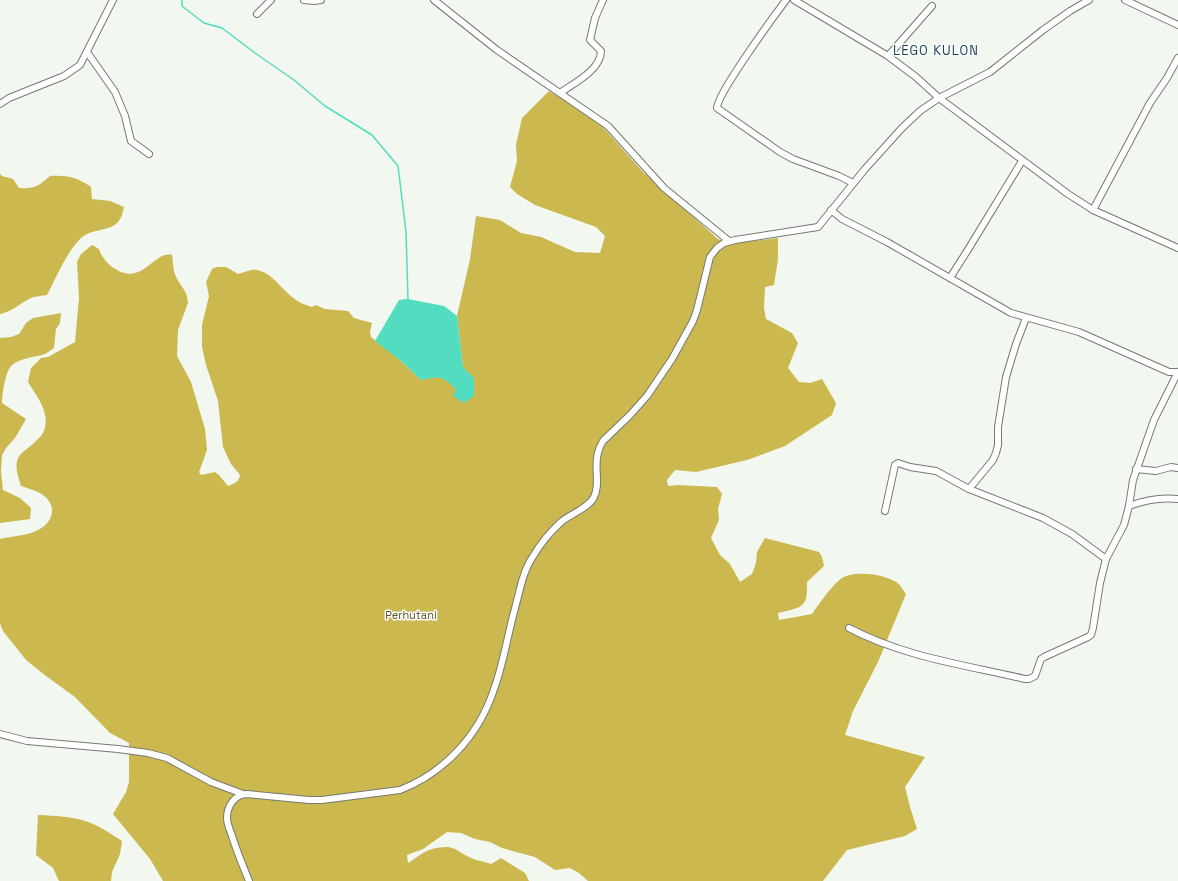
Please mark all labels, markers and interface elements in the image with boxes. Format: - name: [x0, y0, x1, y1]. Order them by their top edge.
- district label: LEGO KULON: [893, 42, 979, 59]
- park label: Perhutani: [385, 608, 437, 622]

